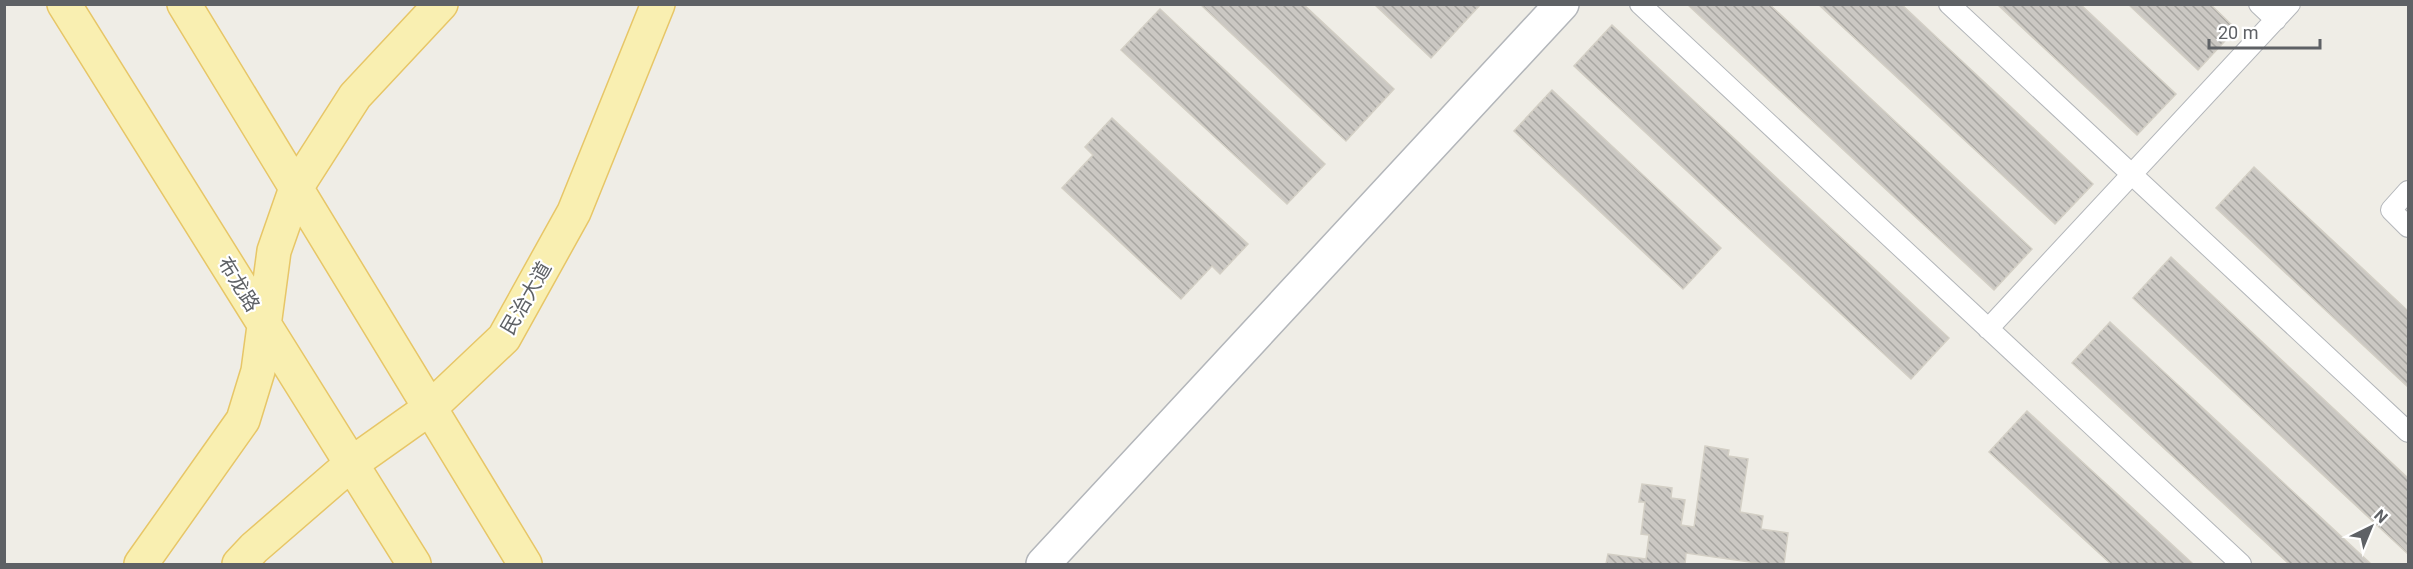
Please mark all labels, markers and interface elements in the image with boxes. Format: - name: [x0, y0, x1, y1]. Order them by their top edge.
- scale bar: [2209, 12, 2320, 50]
- text: 20 m: [2218, 22, 2258, 43]
- street label: 布龙路: [213, 252, 265, 316]
- street label: 民治大道: [496, 257, 556, 339]
- north arrow: [2341, 497, 2401, 557]
- text: N: [2370, 506, 2391, 527]

